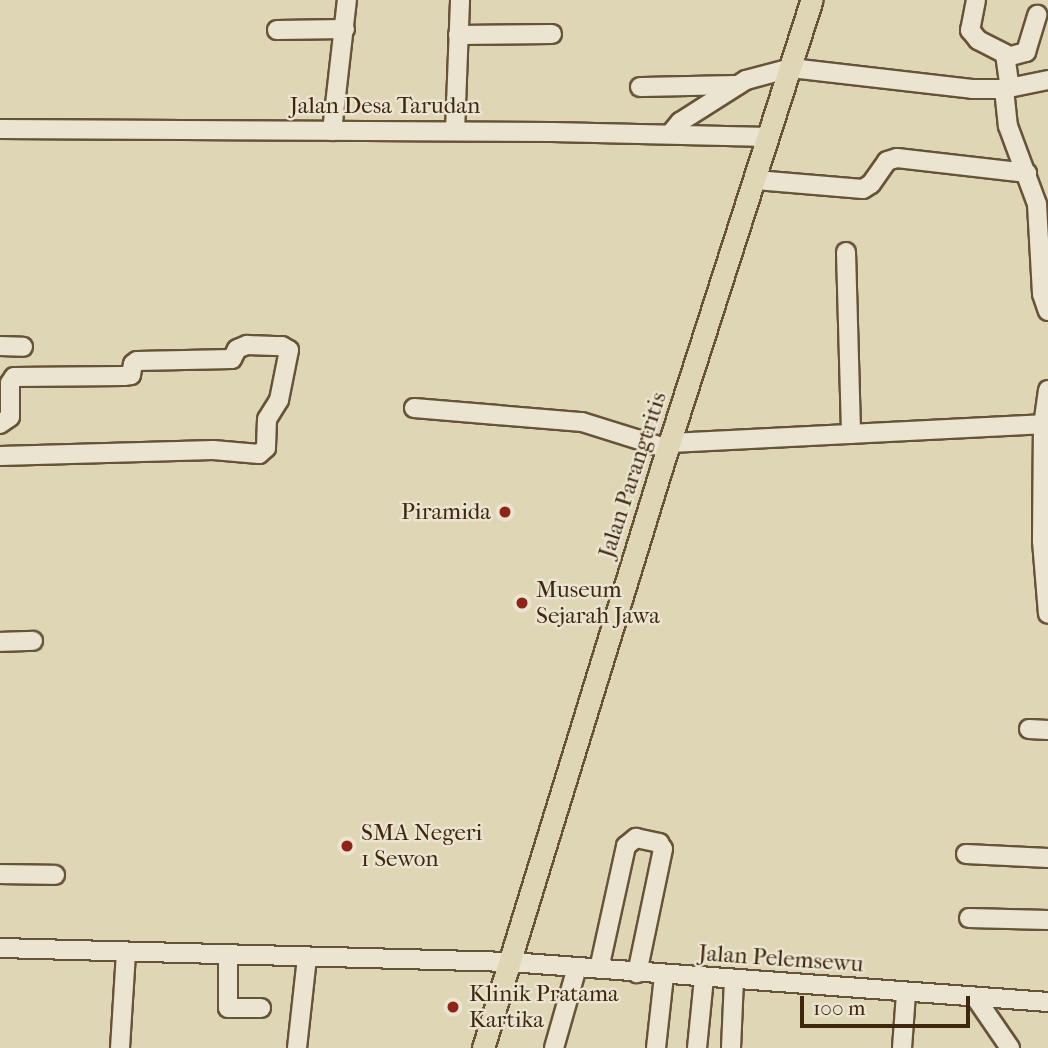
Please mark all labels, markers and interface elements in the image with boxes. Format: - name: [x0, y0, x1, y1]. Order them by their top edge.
- street label: Jalan Desa Tarudan: [290, 92, 480, 120]
- street label: Jalan Parangtritis: [593, 389, 673, 561]
- place label: Piramida: [401, 498, 491, 526]
- marker: Piramida: [497, 504, 513, 520]
- place label: Museum Sejarah Jawa: [536, 576, 660, 630]
- marker: Museum Sejarah Jawa: [514, 595, 530, 611]
- place label: SMA Negeri 1 Sewon: [361, 819, 482, 873]
- marker: SMA Negeri 1 Sewon: [339, 838, 355, 854]
- street label: Jalan Pelemsewu: [698, 939, 864, 979]
- place label: Klinik Pratama Kartika: [469, 980, 619, 1034]
- scale bar: [803, 982, 973, 1026]
- text: 100 m: [813, 996, 866, 1020]
- marker: Klinik Pratama Kartika: [443, 997, 463, 1017]

